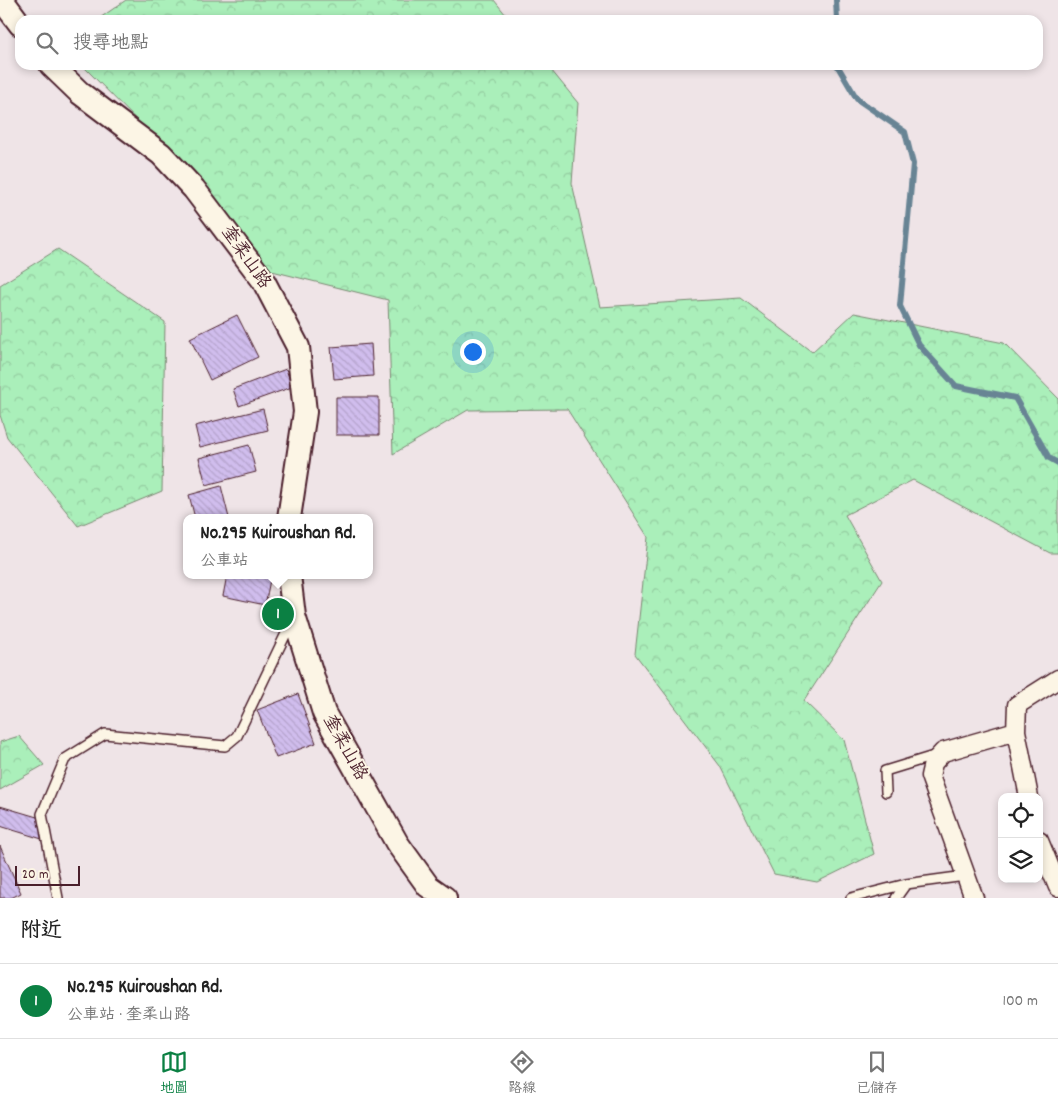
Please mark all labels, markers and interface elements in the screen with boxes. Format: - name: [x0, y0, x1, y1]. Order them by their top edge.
- search box: [15, 15, 1043, 70]
- icon: search: [33, 29, 61, 57]
- text: 搜尋地點: [73, 31, 149, 58]
- street label: 奎柔山路: [214, 221, 276, 295]
- your location: [460, 339, 486, 365]
- popup: [183, 514, 373, 579]
- text: No.295 Kuiroushan Rd.: [200, 521, 356, 548]
- text: 公車站: [200, 550, 248, 573]
- pin: 1: [262, 595, 294, 633]
- street label: 奎柔山路: [316, 710, 372, 786]
- map controls: [998, 793, 1043, 883]
- button: locate: [998, 793, 1043, 838]
- button: layers: [998, 838, 1043, 883]
- scale bar: [15, 863, 80, 886]
- text: 20 m: [22, 865, 49, 885]
- text: 附近: [20, 917, 62, 947]
- text: No.295 Kuiroushan Rd.: [67, 975, 222, 1002]
- text: 1: [34, 990, 38, 1013]
- text: 100 m: [1002, 990, 1038, 1013]
- text: 公車站 · 奎柔山路: [67, 1004, 190, 1027]
- tab: 地圖: [160, 1048, 188, 1099]
- tab: 路線: [508, 1048, 536, 1099]
- tab: 已儲存: [856, 1048, 898, 1099]

